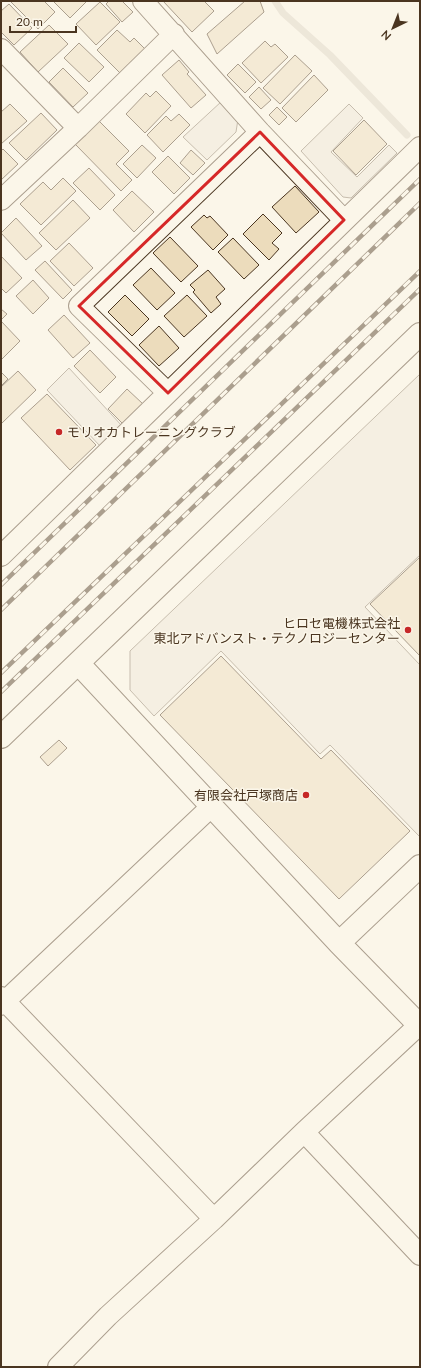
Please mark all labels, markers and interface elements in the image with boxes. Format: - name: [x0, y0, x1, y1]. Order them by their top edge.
- scale bar: [10, 8, 76, 34]
- north arrow: [373, 8, 413, 48]
- text: 20 m: [16, 14, 43, 29]
- text: N: [378, 28, 393, 43]
- place label: モリオカトレーニングクラブ: [67, 424, 236, 440]
- marker: モリオカトレーニングクラブ: [54, 427, 64, 437]
- place label: ヒロセ電機株式会社 東北アドバンスト・テクノロジーセンター: [153, 615, 400, 646]
- marker: ヒロセ電機株式会社 東北アドバンスト・テクノロジーセンター: [403, 625, 413, 635]
- place label: 有限会社戸塚商店: [194, 787, 298, 803]
- marker: 有限会社戸塚商店: [301, 790, 311, 800]

